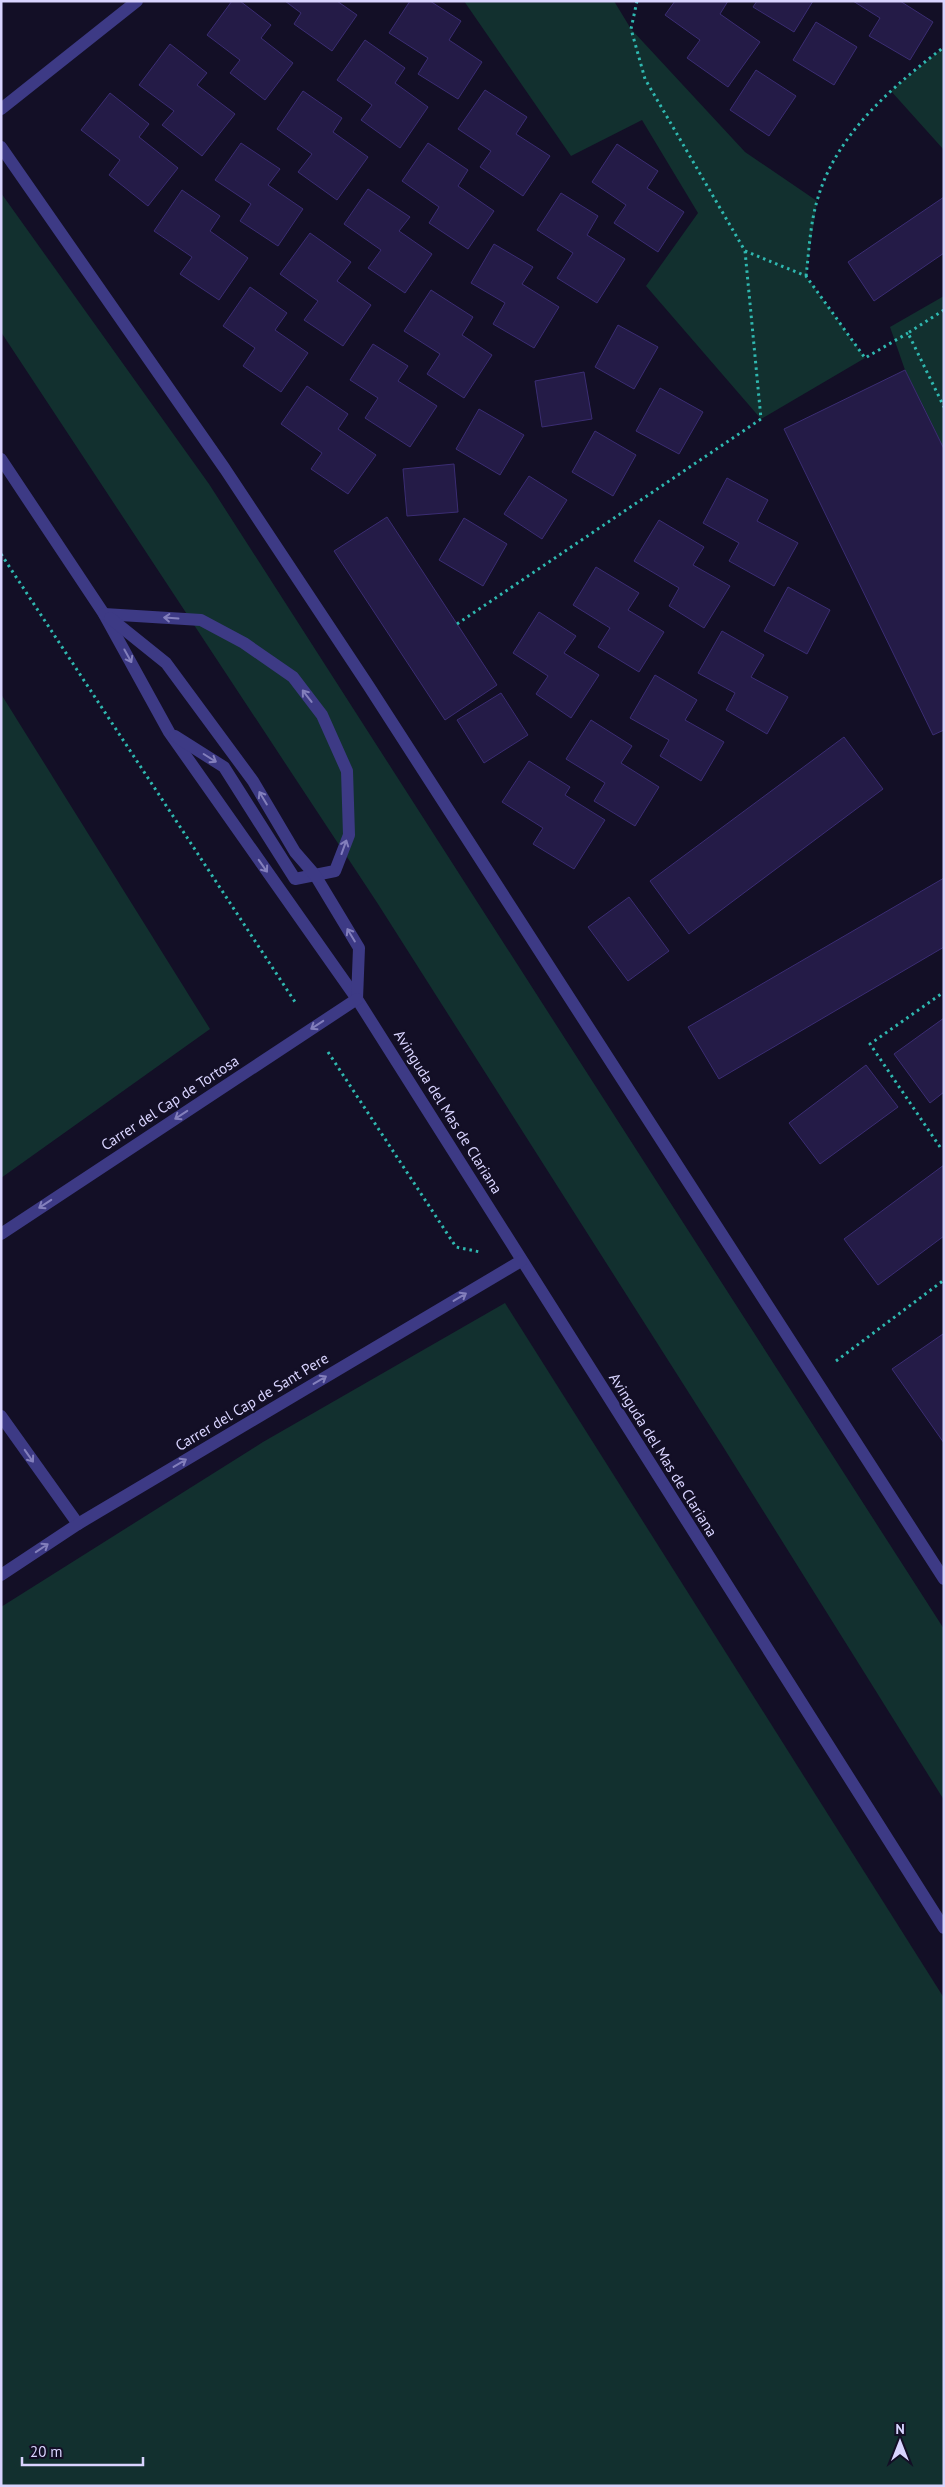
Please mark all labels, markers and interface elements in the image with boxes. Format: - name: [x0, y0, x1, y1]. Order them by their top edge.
- one-way arrow: [163, 613, 179, 622]
- one-way arrow: [123, 649, 133, 663]
- one-way arrow: [302, 690, 313, 703]
- one-way arrow: [203, 753, 217, 763]
- one-way arrow: [258, 792, 268, 806]
- one-way arrow: [340, 840, 349, 855]
- one-way arrow: [258, 859, 268, 873]
- one-way arrow: [346, 928, 356, 942]
- one-way arrow: [310, 1021, 324, 1031]
- street label: Avinguda del Mas de Clariana: [390, 1026, 507, 1197]
- street label: Carrer del Cap de Tortosa: [97, 1051, 242, 1154]
- one-way arrow: [174, 1110, 188, 1120]
- one-way arrow: [39, 1200, 53, 1210]
- one-way arrow: [452, 1292, 466, 1302]
- street label: Carrer del Cap de Sant Pere: [172, 1348, 332, 1455]
- street label: Avinguda del Mas de Clariana: [605, 1369, 722, 1540]
- one-way arrow: [313, 1374, 327, 1384]
- one-way arrow: [24, 1448, 34, 1462]
- one-way arrow: [173, 1457, 187, 1467]
- one-way arrow: [35, 1543, 49, 1553]
- north arrow: [875, 2417, 925, 2467]
- text: N: [895, 2420, 905, 2438]
- scale bar: [22, 2434, 144, 2466]
- text: 20 m: [30, 2442, 63, 2461]

